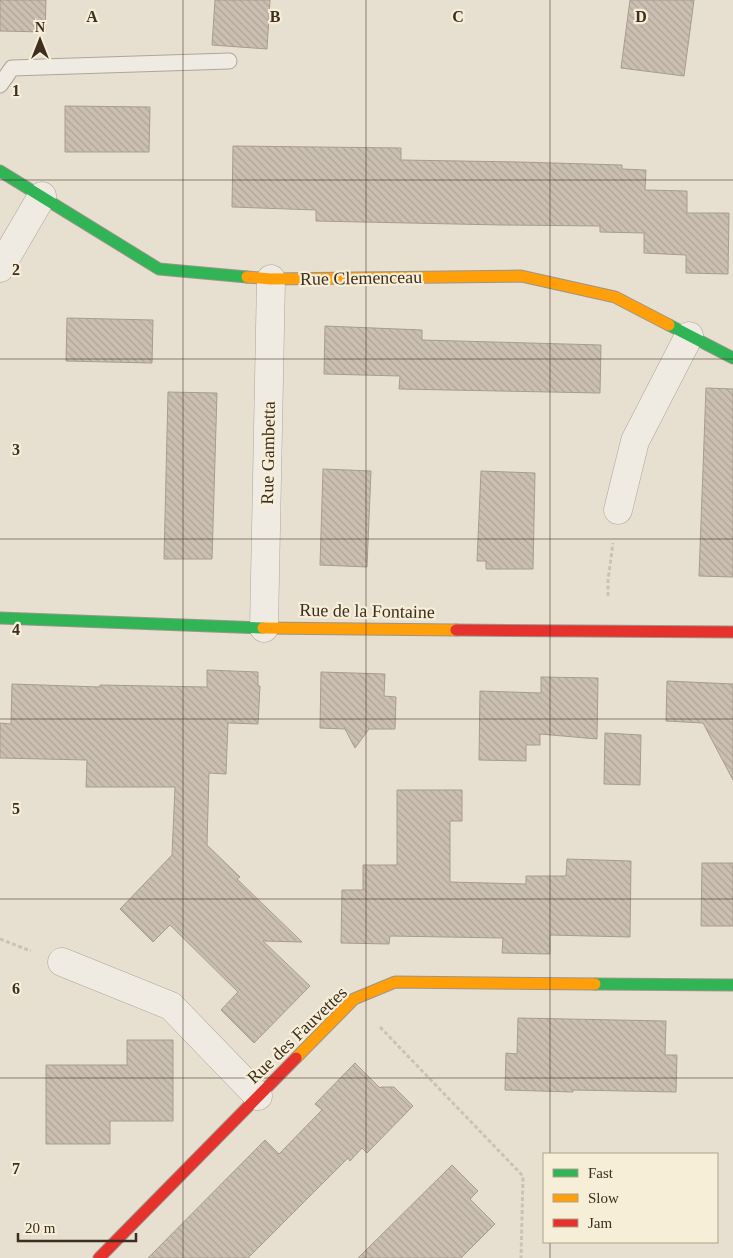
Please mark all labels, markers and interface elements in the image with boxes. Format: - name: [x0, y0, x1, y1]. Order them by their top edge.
- text: A: [86, 8, 98, 25]
- text: B: [270, 8, 281, 25]
- text: C: [452, 8, 464, 25]
- text: D: [635, 8, 647, 25]
- north arrow: [15, 15, 65, 65]
- text: N: [35, 20, 45, 35]
- text: 1: [12, 82, 20, 99]
- text: 2: [12, 261, 20, 278]
- street label: Rue Clemenceau: [300, 267, 422, 289]
- street label: Rue Gambetta: [257, 401, 279, 505]
- text: 3: [12, 441, 20, 458]
- street label: Rue de la Fontaine: [299, 600, 435, 622]
- text: 4: [12, 621, 20, 638]
- text: 5: [12, 800, 20, 817]
- text: 6: [12, 980, 20, 997]
- street label: Rue des Fauvettes: [243, 982, 351, 1088]
- legend: [543, 1153, 718, 1243]
- text: 7: [12, 1160, 20, 1177]
- text: Fast: [588, 1165, 614, 1181]
- text: Slow: [588, 1190, 619, 1206]
- scale bar: [18, 1210, 135, 1242]
- text: Jam: [588, 1215, 612, 1231]
- text: 20 m: [25, 1220, 56, 1236]

